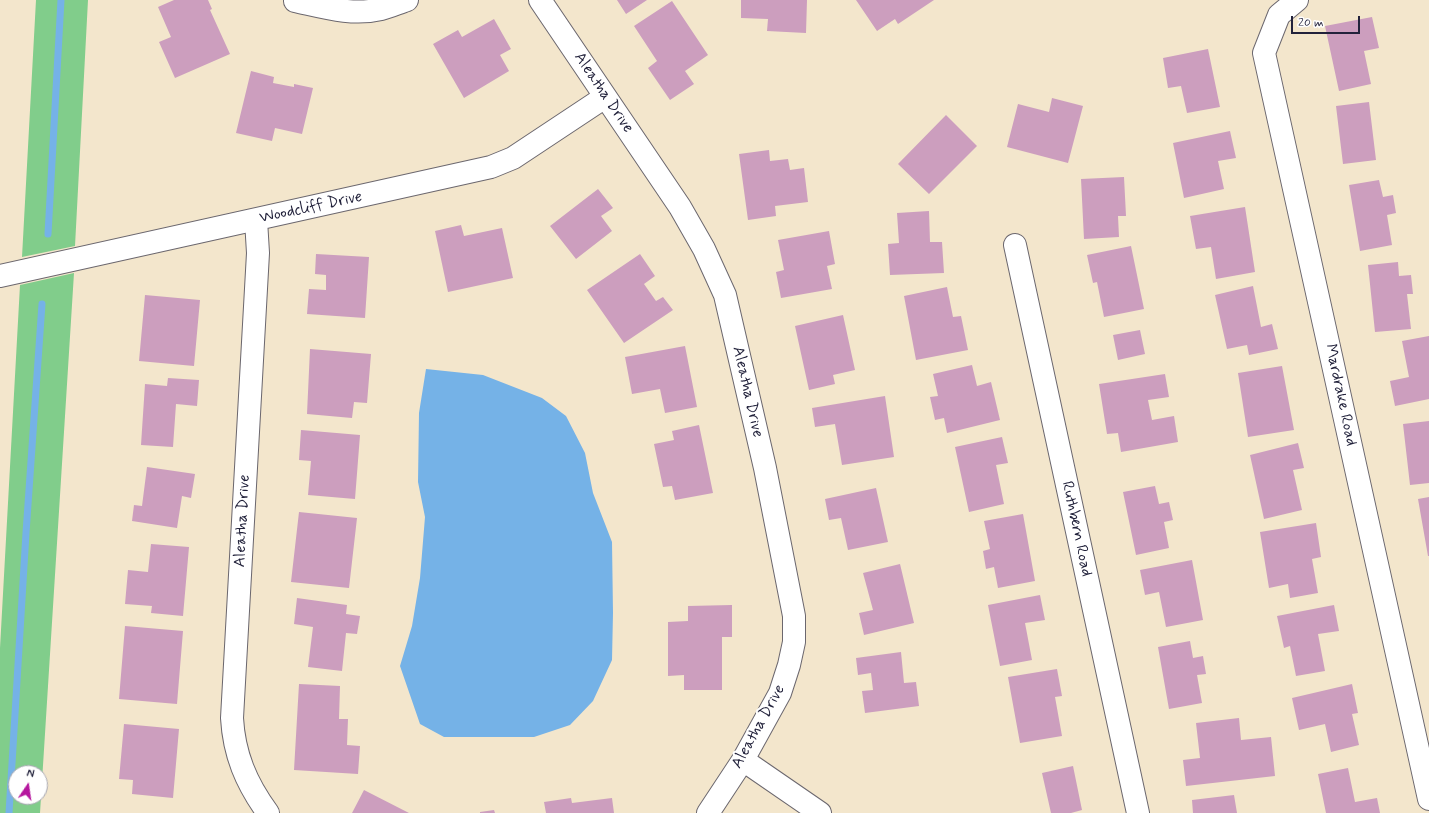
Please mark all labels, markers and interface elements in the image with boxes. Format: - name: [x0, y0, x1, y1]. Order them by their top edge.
- scale bar: [1293, 8, 1362, 34]
- text: 20 m: [1298, 15, 1324, 31]
- street label: Aleatha Drive: [569, 49, 637, 137]
- street label: Woodcliff Drive: [258, 188, 364, 228]
- street label: Mardrake Road: [1320, 342, 1360, 448]
- street label: Aleatha Drive: [727, 345, 767, 439]
- street label: Aleatha Drive: [231, 474, 255, 568]
- street label: Ruthbern Road: [1057, 479, 1095, 579]
- street label: Aleatha Drive: [728, 682, 790, 772]
- north arrow: [8, 765, 48, 805]
- text: N: [25, 767, 36, 782]

